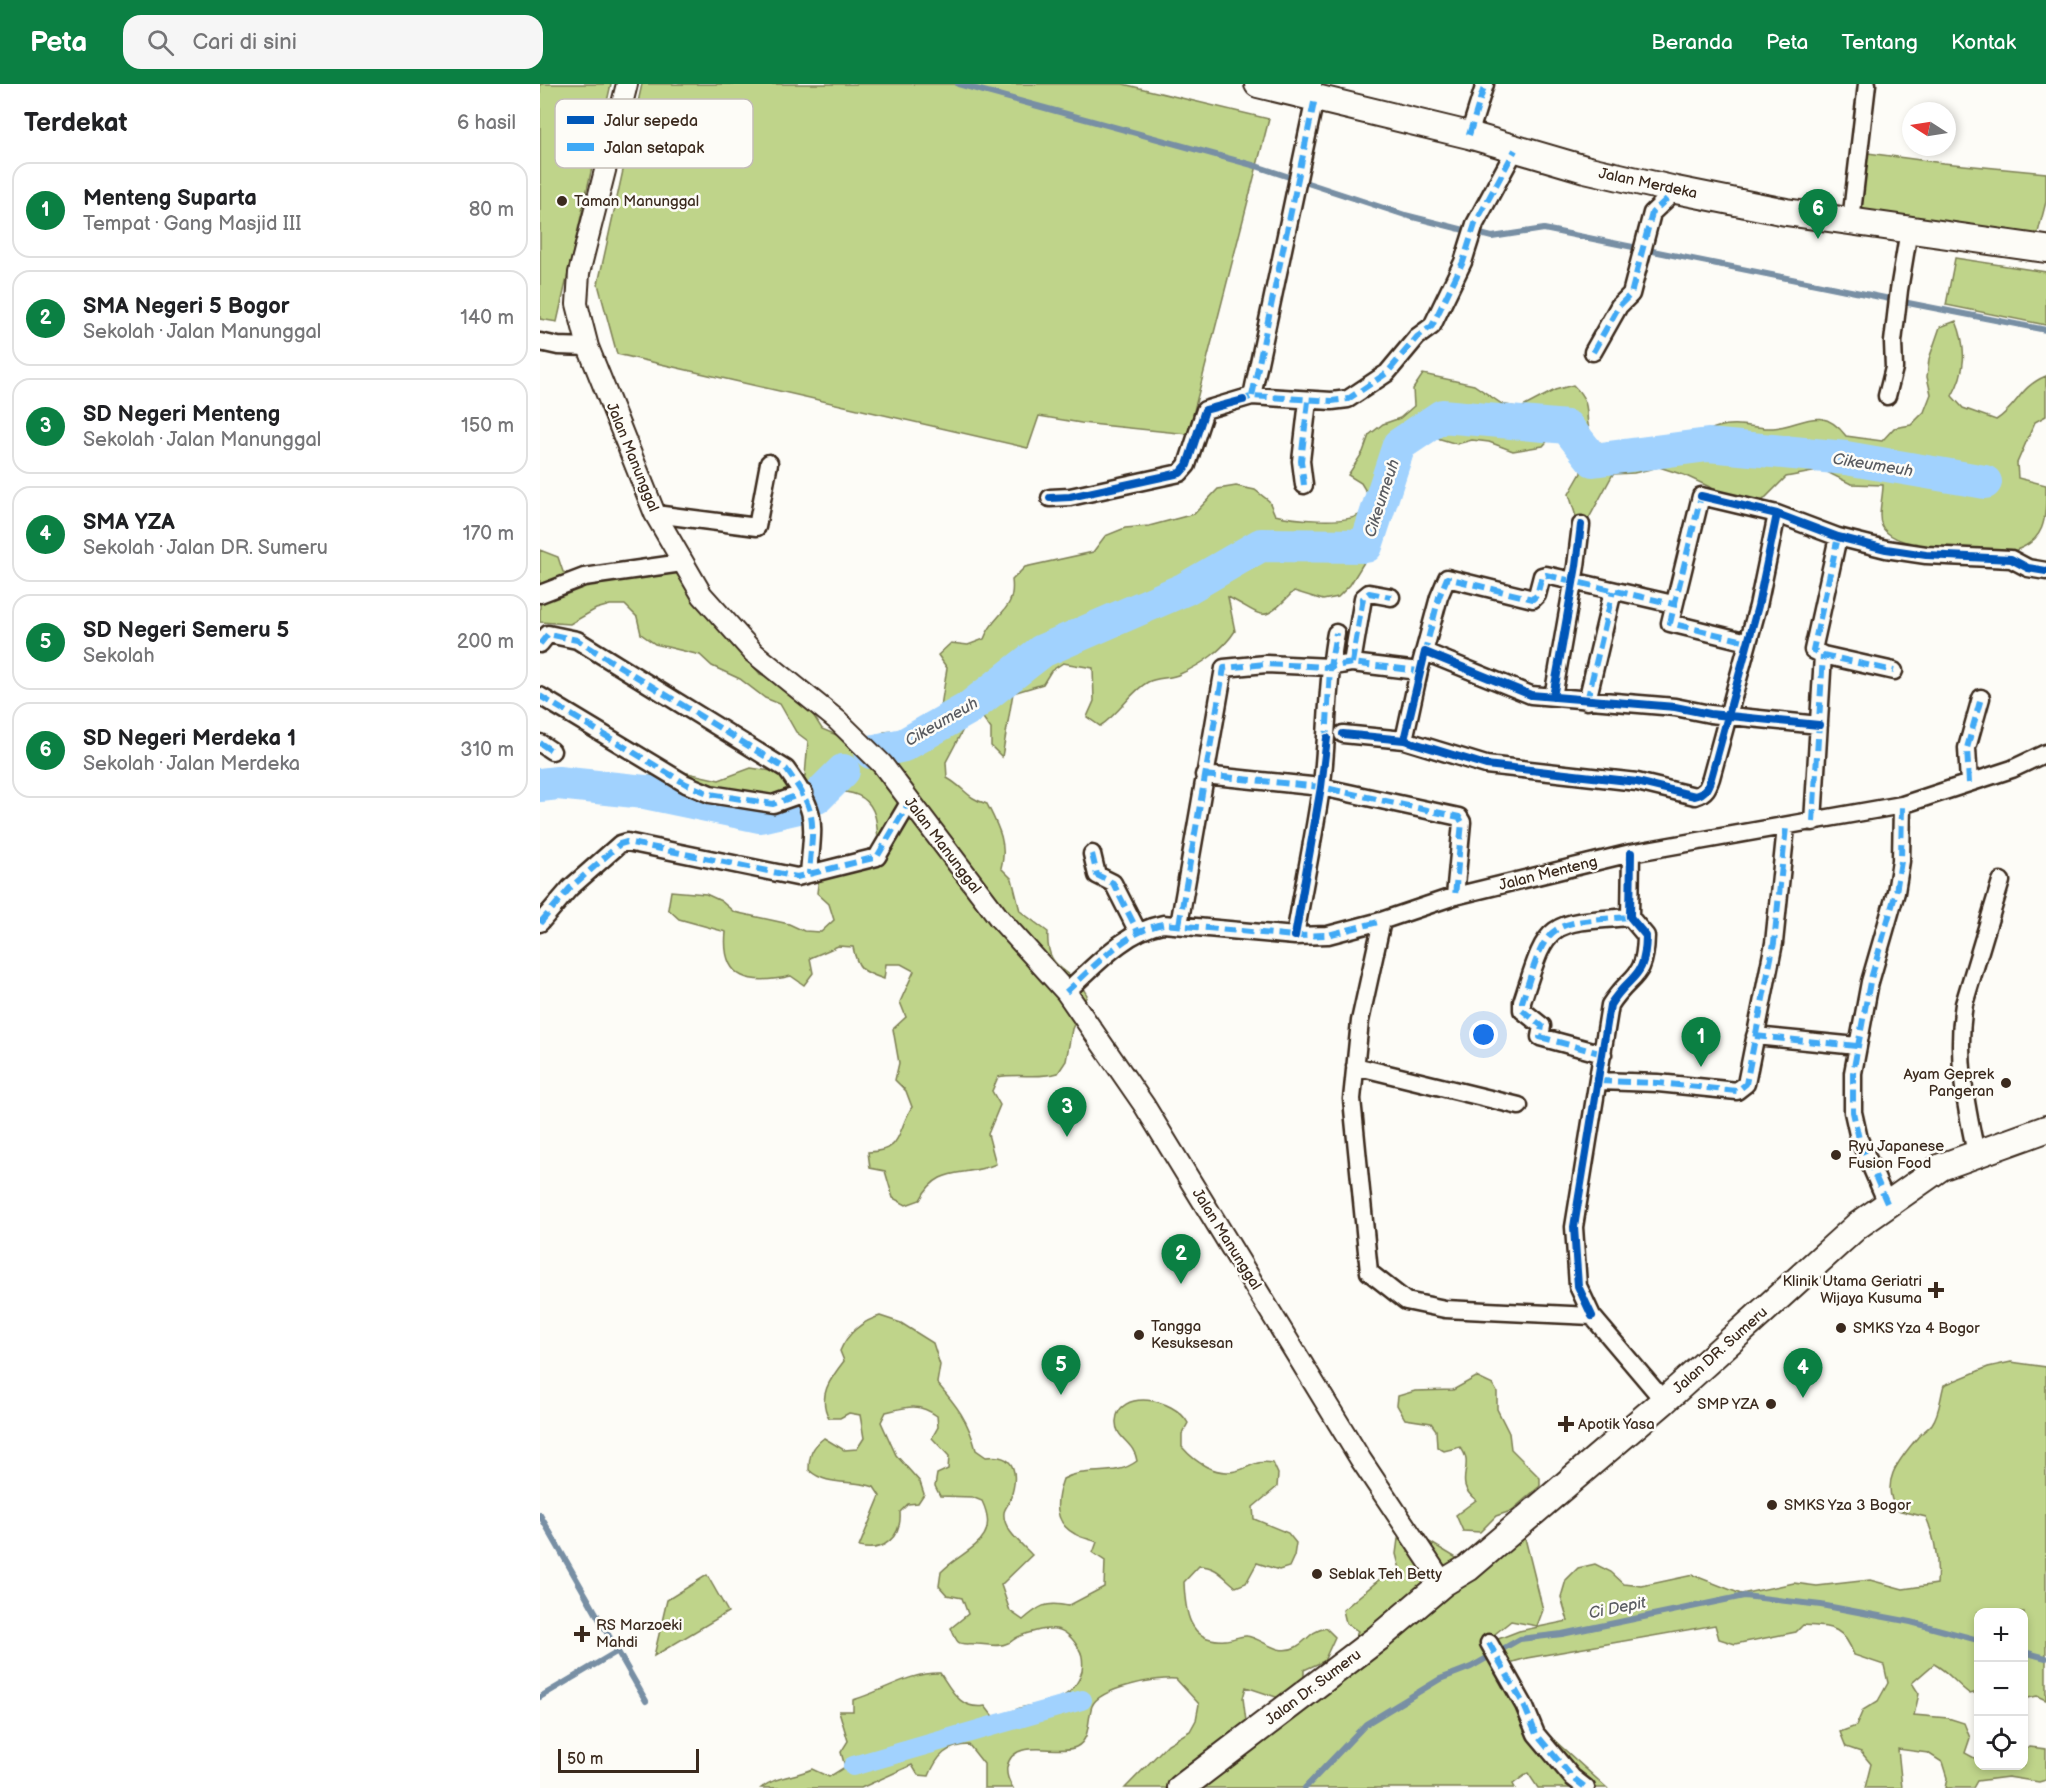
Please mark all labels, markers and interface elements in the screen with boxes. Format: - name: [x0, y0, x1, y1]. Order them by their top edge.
- search box: [123, 15, 543, 69]
- text: Peta: [30, 26, 87, 59]
- icon: search: [144, 26, 177, 59]
- text: Cari di sini: [192, 29, 297, 56]
- text: Beranda: [1651, 30, 1733, 55]
- text: Peta: [1766, 30, 1809, 55]
- text: Tentang: [1842, 30, 1918, 55]
- text: Kontak: [1951, 30, 2016, 55]
- legend: [555, 99, 753, 168]
- north arrow: [1902, 102, 1956, 156]
- text: Terdekat: [24, 108, 127, 139]
- text: 6 hasil: [457, 111, 516, 135]
- text: Jalur sepeda: [604, 112, 698, 131]
- text: Jalan setapak: [604, 139, 704, 158]
- street label: Jalan Merdeka: [1597, 164, 1699, 203]
- text: Menteng Suparta: [83, 185, 257, 212]
- pin: 6: [1798, 190, 1838, 239]
- place label: Taman Manunggal: [574, 192, 699, 211]
- marker: Taman Manunggal: [555, 194, 569, 208]
- text: 1: [41, 198, 50, 222]
- text: 80 m: [469, 198, 514, 222]
- text: Tempat · Gang Masjid III: [83, 212, 301, 236]
- text: SMA Negeri 5 Bogor: [83, 293, 290, 320]
- text: 2: [40, 306, 51, 330]
- text: 140 m: [460, 306, 514, 330]
- text: Sekolah · Jalan Manunggal: [83, 320, 321, 344]
- street label: Jalan Manunggal: [602, 400, 663, 515]
- text: SD Negeri Menteng: [83, 401, 280, 428]
- text: 3: [40, 414, 51, 438]
- text: 150 m: [461, 414, 514, 438]
- text: Sekolah · Jalan Manunggal: [83, 428, 321, 452]
- water label: Cikeumeuh: [1831, 450, 1914, 481]
- water label: Cikeumeuh: [1361, 457, 1404, 540]
- text: SMA YZA: [83, 509, 175, 536]
- text: 4: [40, 522, 51, 546]
- text: 170 m: [463, 522, 514, 546]
- text: Sekolah · Jalan DR. Sumeru: [83, 536, 328, 560]
- text: SD Negeri Semeru 5: [83, 617, 289, 644]
- text: 5: [40, 630, 51, 654]
- text: 200 m: [457, 630, 514, 654]
- text: Sekolah: [83, 644, 154, 668]
- water label: Cikeumeuh: [902, 694, 982, 751]
- text: SD Negeri Merdeka 1: [83, 725, 296, 752]
- text: 6: [39, 738, 52, 762]
- text: 310 m: [460, 738, 514, 762]
- text: Sekolah · Jalan Merdeka: [83, 752, 300, 776]
- street label: Jalan Manunggal: [900, 793, 985, 897]
- street label: Jalan Menteng: [1497, 852, 1599, 895]
- pin: 1: [1682, 1018, 1720, 1067]
- your location: [1469, 1020, 1498, 1049]
- place label: Ayam Geprek Pangeran: [1904, 1065, 1995, 1101]
- marker: Ayam Geprek Pangeran: [1999, 1076, 2013, 1090]
- pin: 3: [1048, 1088, 1086, 1137]
- place label: Ryu Japanese Fusion Food: [1848, 1137, 1944, 1173]
- marker: Ryu Japanese Fusion Food: [1829, 1148, 1843, 1162]
- street label: Jalan Manunggal: [1188, 1185, 1265, 1294]
- pin: 2: [1162, 1234, 1200, 1284]
- place label: Klinik Utama Geriatri Wijaya Kusuma: [1782, 1272, 1922, 1308]
- marker: Klinik Utama Geriatri Wijaya Kusuma: [1927, 1281, 1945, 1299]
- street label: Jalan DR. Sumeru: [1669, 1303, 1772, 1398]
- place label: Tangga Kesuksesan: [1151, 1317, 1233, 1353]
- place label: SMKS Yza 4 Bogor: [1853, 1319, 1980, 1338]
- marker: SMKS Yza 4 Bogor: [1834, 1321, 1848, 1335]
- marker: Tangga Kesuksesan: [1132, 1328, 1146, 1342]
- pin: 5: [1042, 1346, 1080, 1395]
- pin: 4: [1784, 1348, 1822, 1398]
- place label: SMP YZA: [1697, 1395, 1760, 1414]
- marker: SMP YZA: [1764, 1397, 1778, 1411]
- place label: Apotik Yasa: [1578, 1415, 1655, 1434]
- marker: Apotik Yasa: [1559, 1417, 1573, 1431]
- place label: SMKS Yza 3 Bogor: [1784, 1496, 1911, 1515]
- marker: SMKS Yza 3 Bogor: [1765, 1498, 1779, 1512]
- place label: Seblak Teh Betty: [1329, 1565, 1442, 1584]
- marker: Seblak Teh Betty: [1310, 1567, 1324, 1581]
- water label: Ci Depit: [1587, 1593, 1648, 1623]
- map controls: [1974, 1608, 2028, 1770]
- button: +: [1974, 1608, 2028, 1662]
- place label: RS Marzoeki Mahdi: [596, 1616, 682, 1652]
- marker: RS Marzoeki Mahdi: [573, 1625, 591, 1643]
- street label: Jalan Dr. Sumeru: [1262, 1645, 1365, 1730]
- button: −: [1974, 1662, 2028, 1716]
- button: locate: [1974, 1716, 2028, 1770]
- scale bar: [558, 1746, 699, 1774]
- text: 50 m: [567, 1750, 603, 1769]

